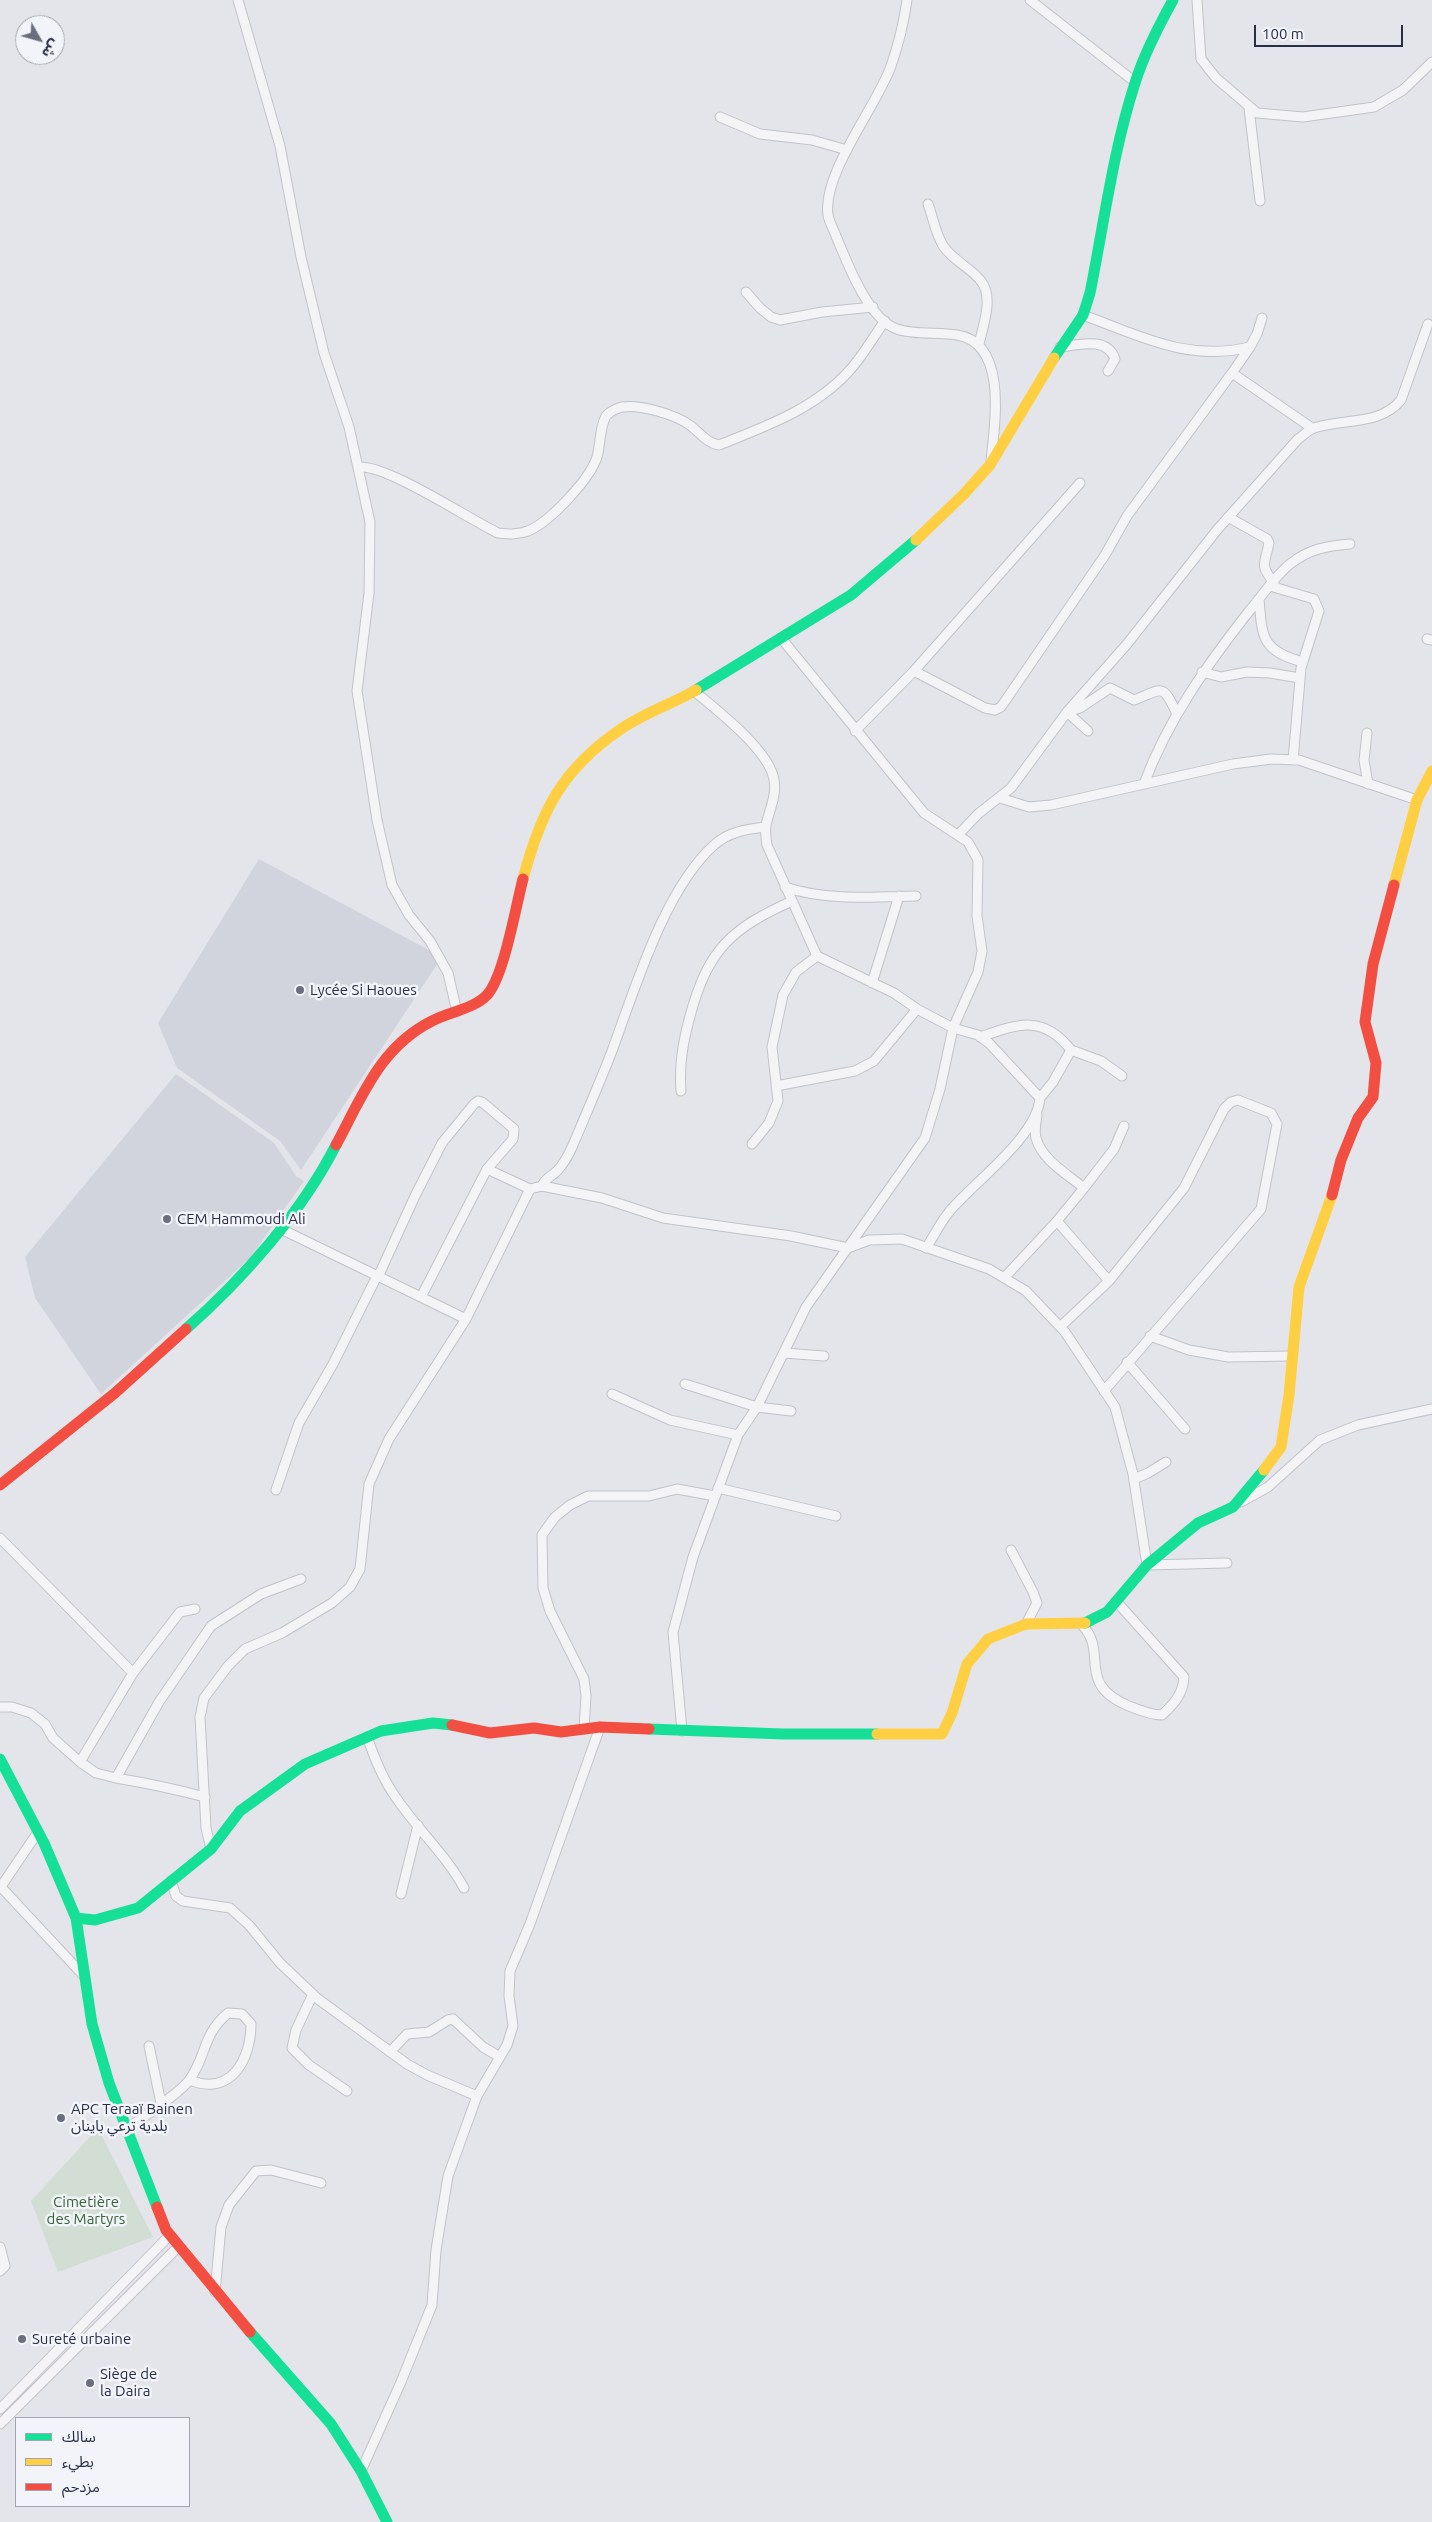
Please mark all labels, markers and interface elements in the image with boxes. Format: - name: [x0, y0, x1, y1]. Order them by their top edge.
- north arrow: [15, 15, 65, 65]
- scale bar: [1257, 15, 1406, 47]
- text: 100 m: [1262, 25, 1304, 42]
- text: ش: [39, 36, 63, 61]
- place label: Lycée Si Haoues: [310, 981, 417, 999]
- marker: Lycée Si Haoues: [294, 984, 306, 996]
- place label: CEM Hammoudi Ali: [177, 1210, 306, 1228]
- marker: CEM Hammoudi Ali: [161, 1213, 173, 1225]
- place label: APC Teraaï Bainen بلدية ترعي باينان: [71, 2100, 193, 2135]
- marker: APC Teraaï Bainen بلدية ترعي باينان: [55, 2112, 67, 2124]
- park label: Cimetière des Martyrs: [47, 2193, 125, 2228]
- place label: Sureté urbaine: [32, 2330, 131, 2348]
- marker: Sureté urbaine: [16, 2333, 28, 2345]
- place label: Siège de la Daira: [100, 2365, 157, 2400]
- marker: Siège de la Daira: [84, 2377, 96, 2389]
- legend: [15, 2417, 190, 2507]
- text: سالك: [62, 2428, 96, 2445]
- text: بطيء: [62, 2453, 94, 2470]
- text: مزدحم: [62, 2478, 100, 2495]

